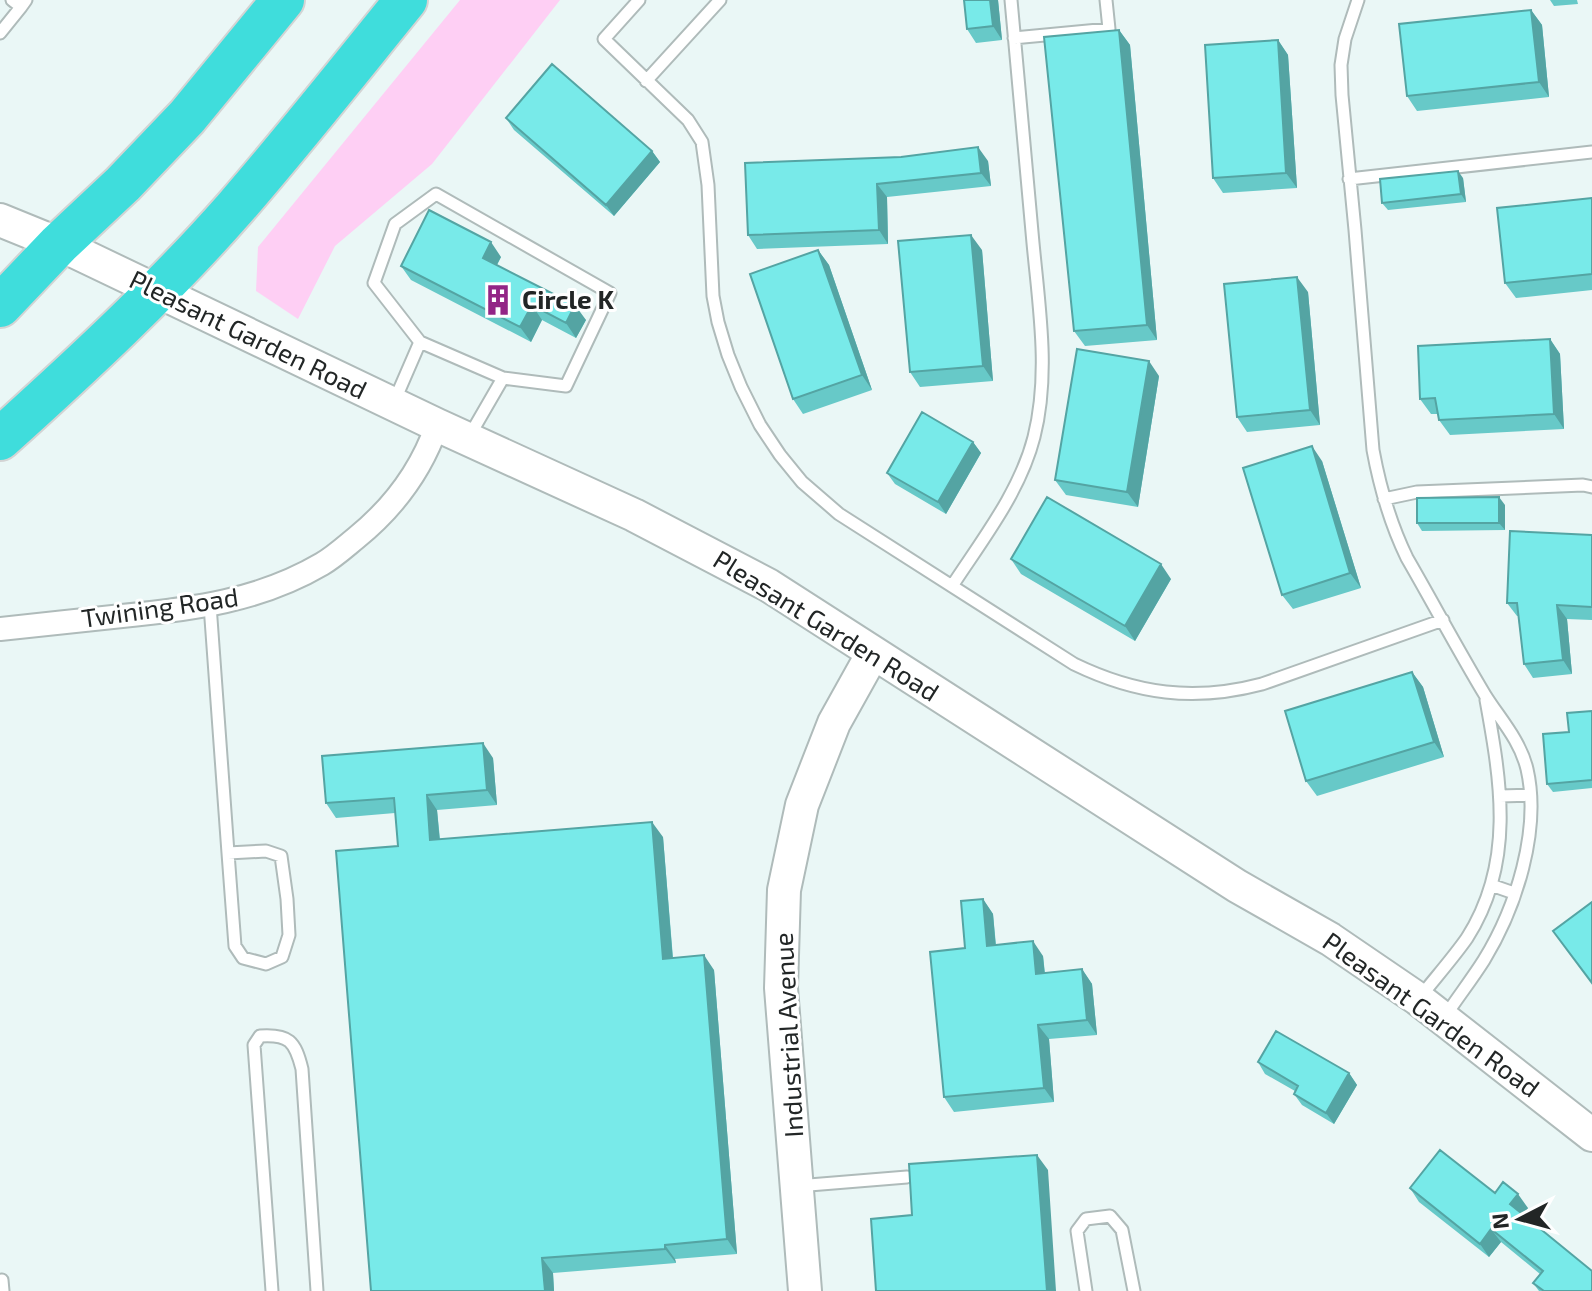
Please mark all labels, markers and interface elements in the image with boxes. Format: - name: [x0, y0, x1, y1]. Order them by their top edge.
- street label: Pleasant Garden Road: [125, 263, 372, 405]
- building icon: Circle K: [481, 283, 515, 317]
- place label: Circle K: [522, 283, 614, 314]
- street label: Pleasant Garden Road: [708, 543, 945, 707]
- street label: Twining Road: [79, 580, 240, 633]
- street label: Pleasant Garden Road: [1318, 925, 1546, 1103]
- street label: Industrial Avenue: [767, 932, 808, 1138]
- north arrow: [1480, 1179, 1560, 1259]
- text: N: [1485, 1212, 1513, 1230]

